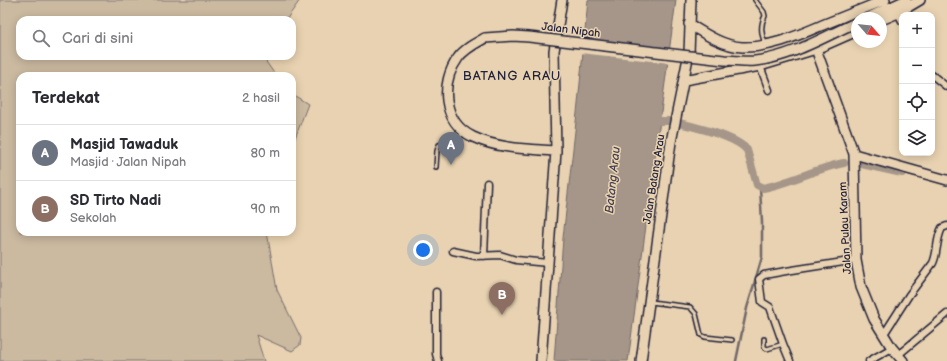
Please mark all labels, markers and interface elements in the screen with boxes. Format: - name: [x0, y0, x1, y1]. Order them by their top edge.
- north arrow: [851, 12, 887, 48]
- map controls: [899, 12, 935, 156]
- button: +: [899, 12, 935, 48]
- search box: [16, 16, 296, 60]
- street label: Jalan Nipah: [541, 20, 601, 40]
- icon: search: [30, 27, 52, 49]
- text: Cari di sini: [62, 29, 133, 48]
- button: −: [899, 48, 935, 84]
- district label: BATANG ARAU: [463, 68, 561, 84]
- button: locate: [899, 84, 935, 120]
- text: Terdekat: [32, 88, 100, 108]
- text: 2 hasil: [242, 90, 280, 106]
- button: layers: [899, 120, 935, 156]
- pin: A: [438, 132, 464, 165]
- street label: Jalan Batang Arau: [640, 133, 668, 225]
- text: Masjid Tawaduk: [70, 135, 178, 154]
- text: A: [41, 145, 49, 161]
- text: 80 m: [251, 145, 280, 161]
- water label: Batang Arau: [602, 146, 624, 214]
- text: Masjid · Jalan Nipah: [70, 154, 186, 170]
- street label: Jalan Pulau Karam: [836, 181, 854, 275]
- text: SD Tirto Nadi: [70, 191, 161, 210]
- text: B: [40, 201, 50, 217]
- text: 90 m: [251, 201, 280, 217]
- text: Sekolah: [70, 210, 116, 226]
- your location: [413, 240, 433, 260]
- pin: B: [489, 282, 515, 315]

